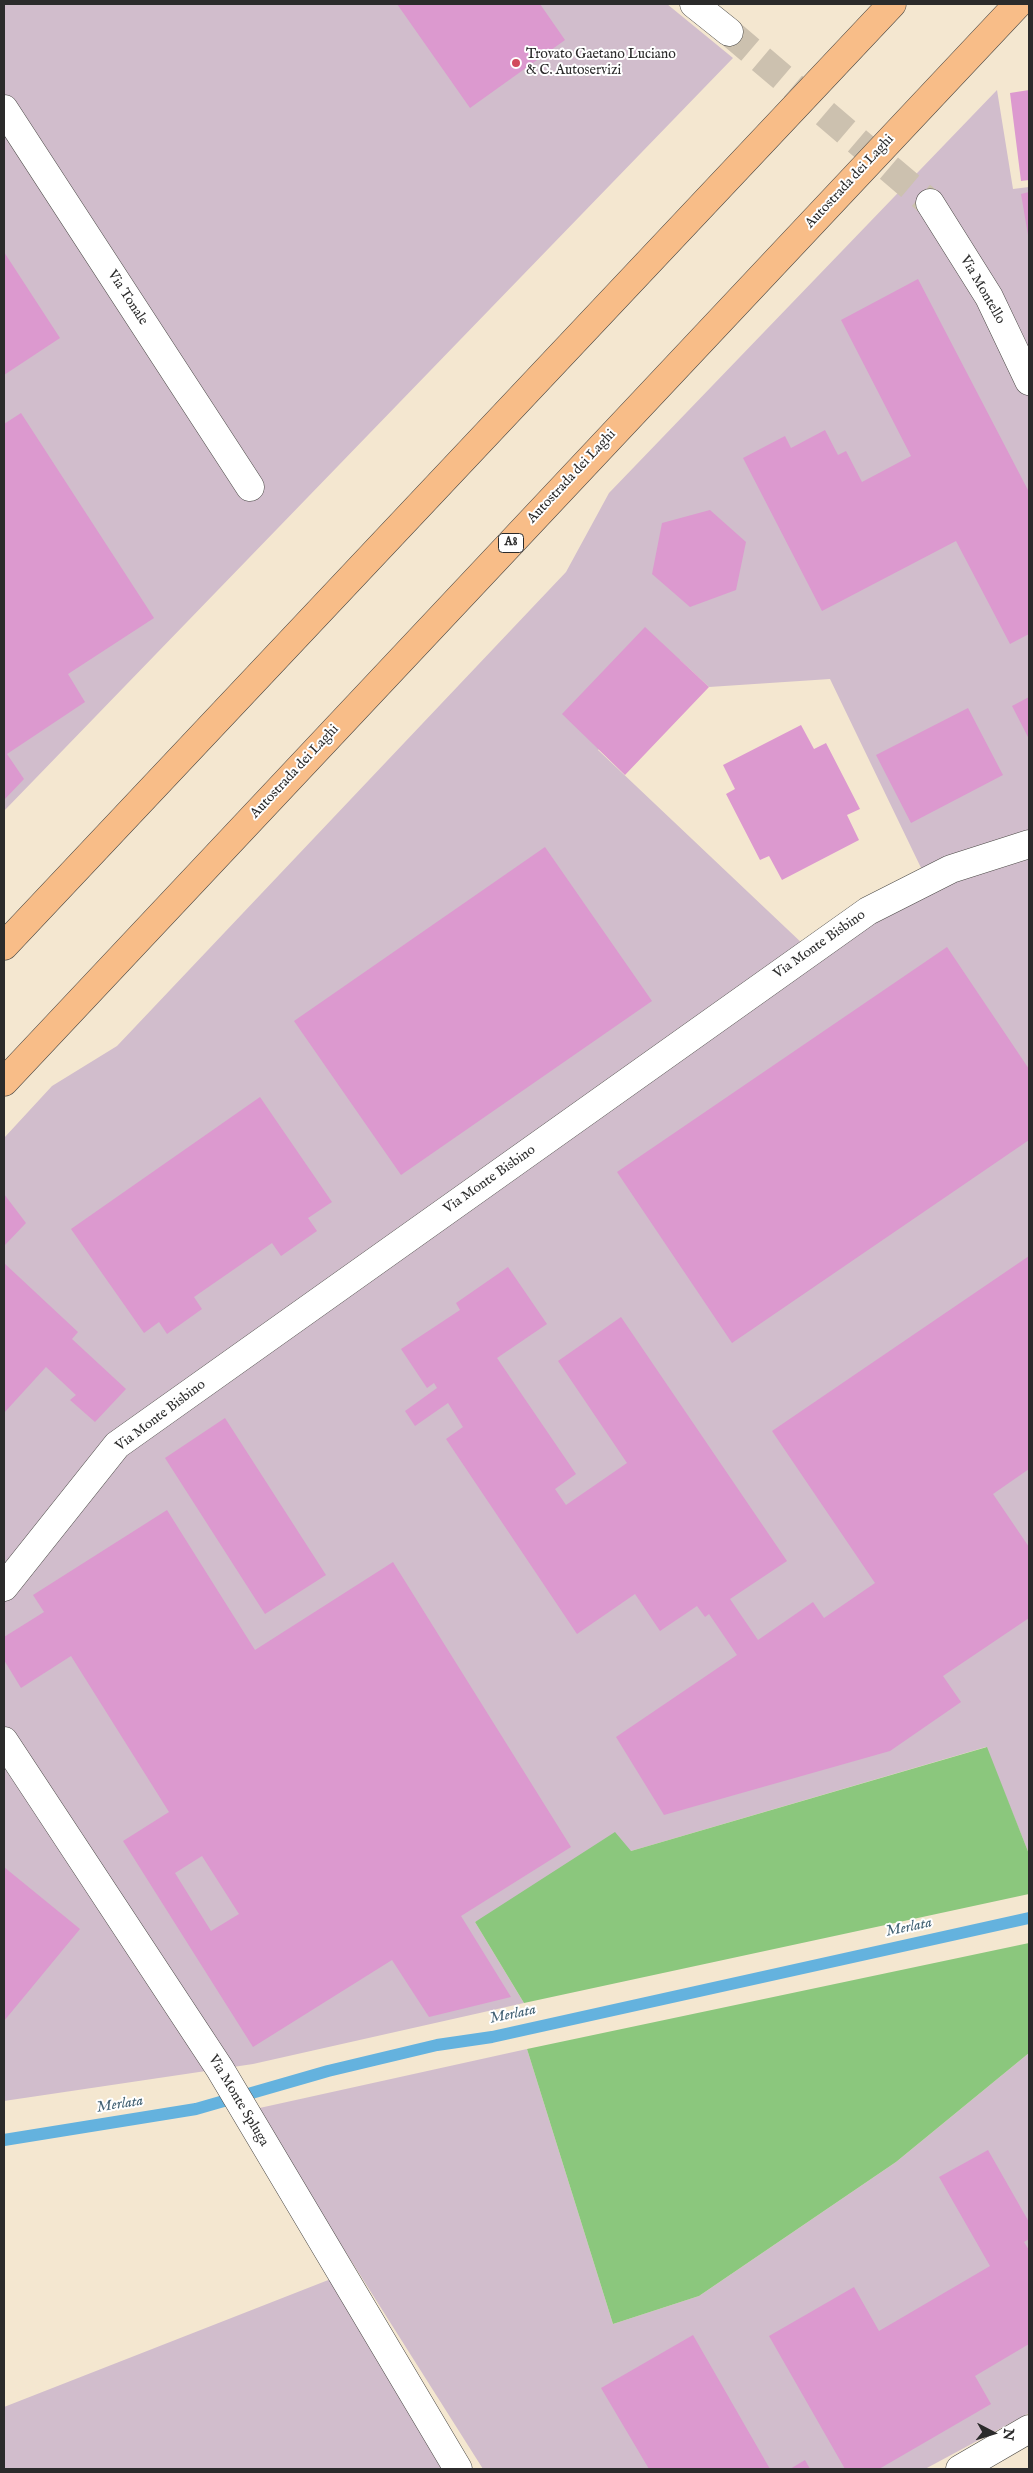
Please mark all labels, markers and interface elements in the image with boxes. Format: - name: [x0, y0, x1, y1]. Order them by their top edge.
- place label: Trovato Gaetano Luciano & C. Autoservizi: [526, 47, 676, 80]
- marker: Trovato Gaetano Luciano & C. Autoservizi: [510, 57, 522, 69]
- street label: Autostrada dei Laghi: [802, 132, 898, 232]
- street label: Via Montello: [956, 253, 1008, 327]
- street label: Via Tonale: [103, 267, 151, 329]
- street label: Autostrada dei Laghi: [524, 427, 620, 527]
- road number: A8: [498, 534, 524, 552]
- street label: Autostrada dei Laghi: [247, 722, 343, 822]
- street label: Via Monte Bisbino: [771, 907, 869, 983]
- street label: Via Monte Bisbino: [441, 1142, 539, 1218]
- street label: Via Monte Bisbino: [113, 1377, 209, 1455]
- water label: Merlata: [884, 1914, 934, 1942]
- water label: Merlata: [488, 2001, 538, 2029]
- street label: Via Monte Spluga: [204, 2052, 272, 2150]
- water label: Merlata: [95, 2092, 145, 2118]
- north arrow: [968, 2408, 1018, 2458]
- text: N: [998, 2427, 1017, 2441]

